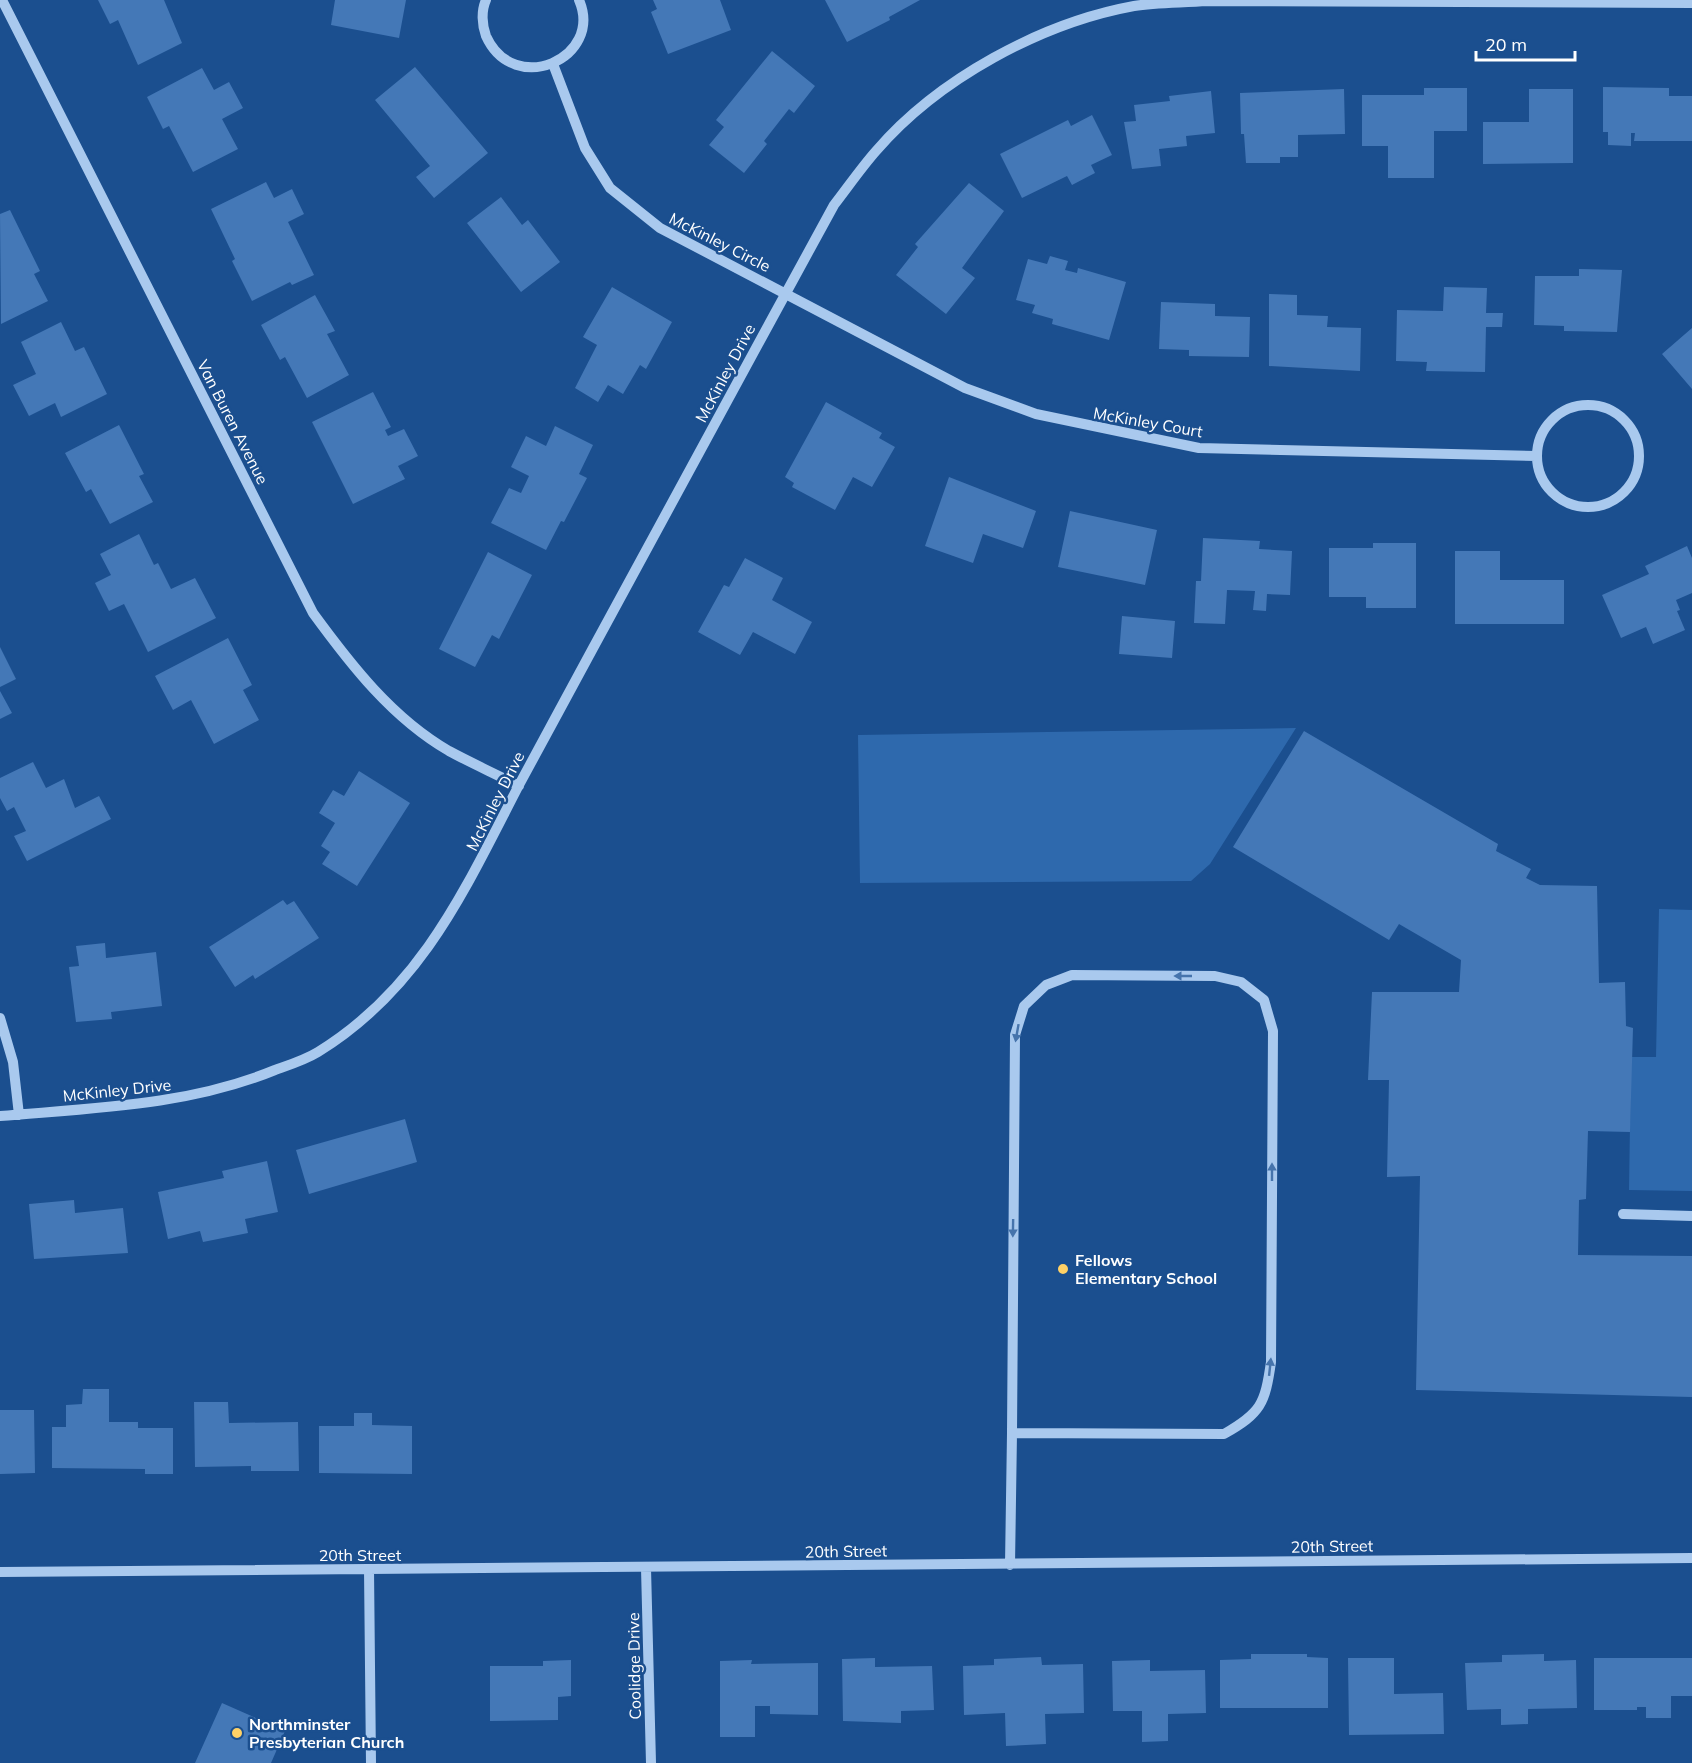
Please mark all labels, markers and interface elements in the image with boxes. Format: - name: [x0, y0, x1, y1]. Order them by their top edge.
- scale bar: [1476, 24, 1575, 62]
- text: 20 m: [1485, 33, 1527, 56]
- street label: McKinley Circle: [666, 208, 774, 276]
- street label: McKinley Drive: [691, 320, 759, 426]
- street label: Van Buren Avenue: [193, 356, 273, 488]
- street label: McKinley Court: [1092, 403, 1205, 442]
- street label: McKinley Drive: [461, 748, 529, 854]
- one-way arrow: [1173, 971, 1192, 981]
- one-way arrow: [1012, 1024, 1021, 1043]
- street label: McKinley Drive: [62, 1074, 172, 1106]
- one-way arrow: [1267, 1163, 1277, 1182]
- one-way arrow: [1008, 1218, 1018, 1237]
- place label: Fellows Elementary School: [1075, 1250, 1217, 1288]
- marker: Fellows Elementary School: [1056, 1262, 1070, 1276]
- one-way arrow: [1265, 1358, 1275, 1377]
- street label: 20th Street: [1291, 1535, 1374, 1557]
- street label: 20th Street: [805, 1540, 888, 1562]
- street label: 20th Street: [319, 1545, 402, 1565]
- street label: Coolidge Drive: [623, 1612, 645, 1720]
- place label: Northminster Presbyterian Church: [249, 1714, 404, 1752]
- marker: Northminster Presbyterian Church: [230, 1726, 244, 1740]

